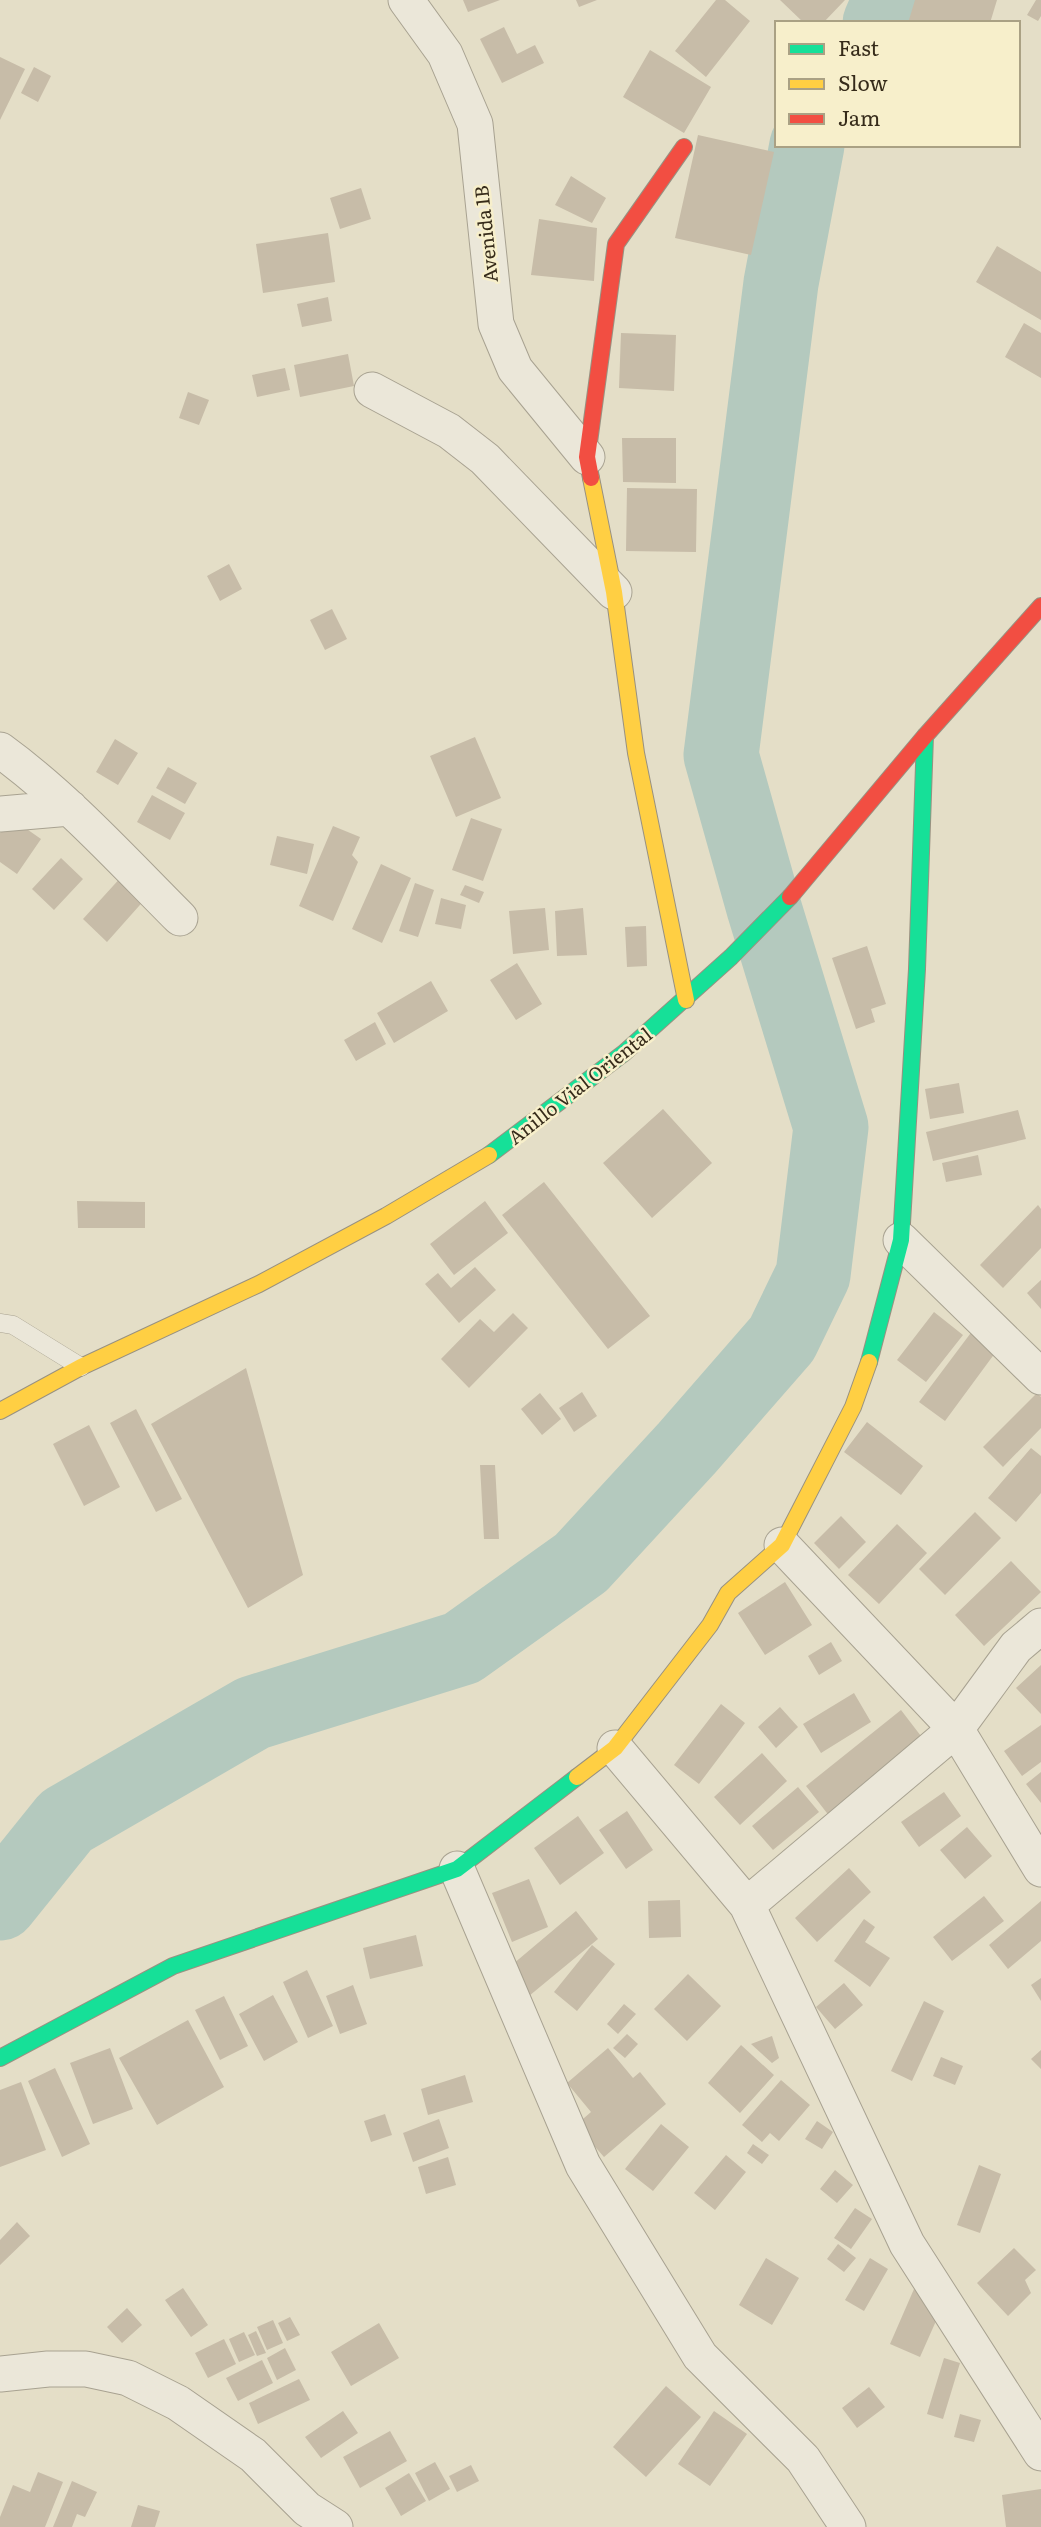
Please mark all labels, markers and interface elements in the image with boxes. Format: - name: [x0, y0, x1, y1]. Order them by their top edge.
- legend: [775, 21, 1020, 147]
- text: Fast: [838, 31, 879, 62]
- text: Slow: [838, 66, 888, 97]
- text: Jam: [838, 101, 880, 132]
- street label: Avenida 1B: [466, 184, 504, 284]
- street label: Anillo Vial Oriental: [501, 1020, 657, 1150]

